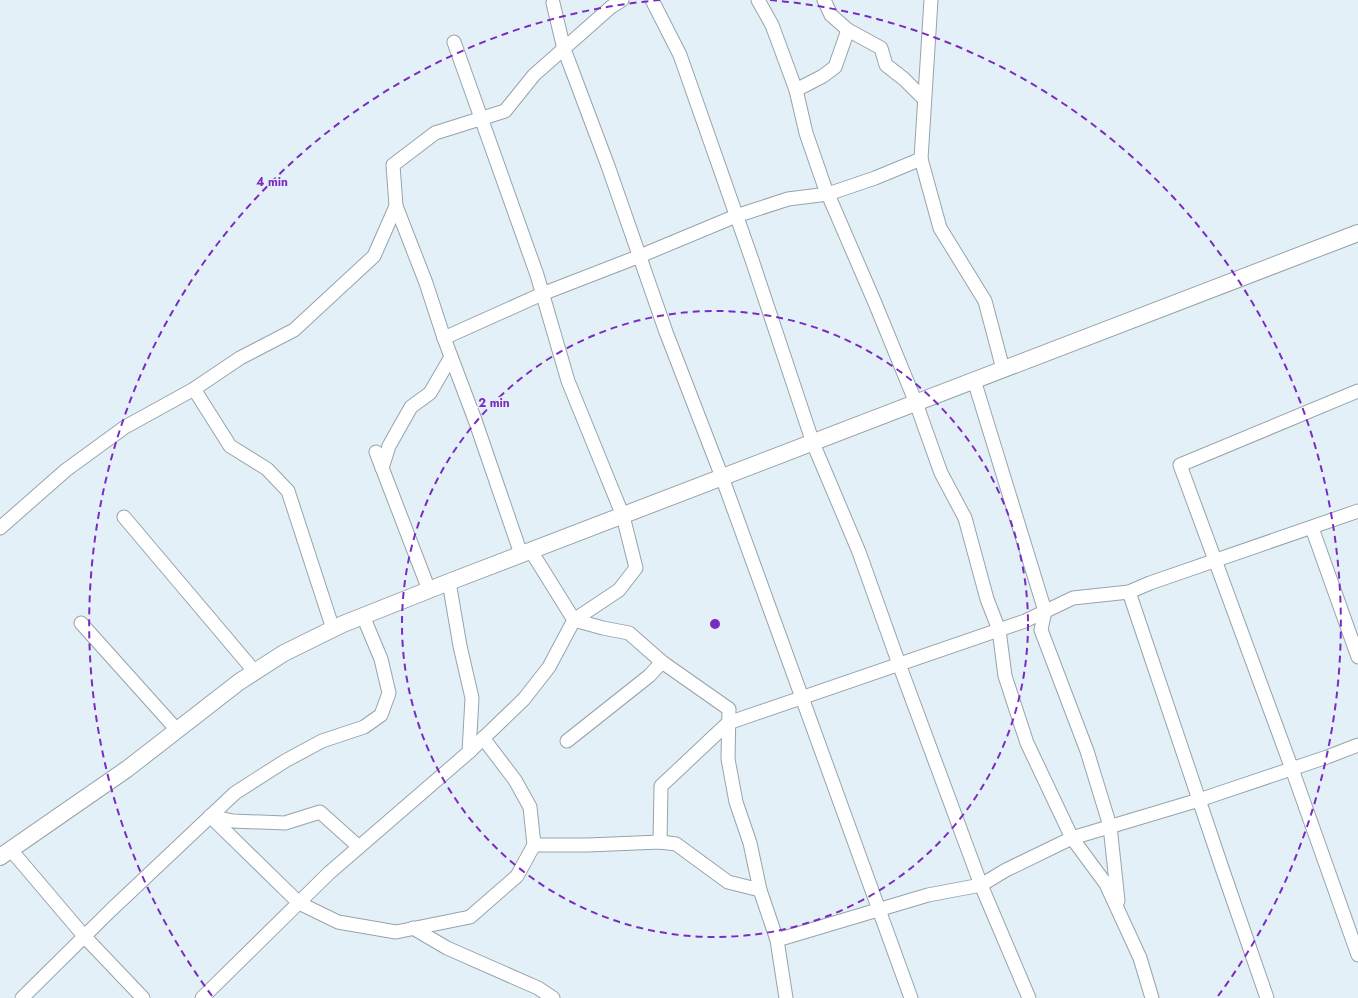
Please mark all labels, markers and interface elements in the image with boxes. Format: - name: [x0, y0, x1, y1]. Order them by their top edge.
- text: 4 min: [256, 173, 288, 191]
- text: 2 min: [478, 394, 510, 412]
- centre of rings: [708, 617, 722, 631]

